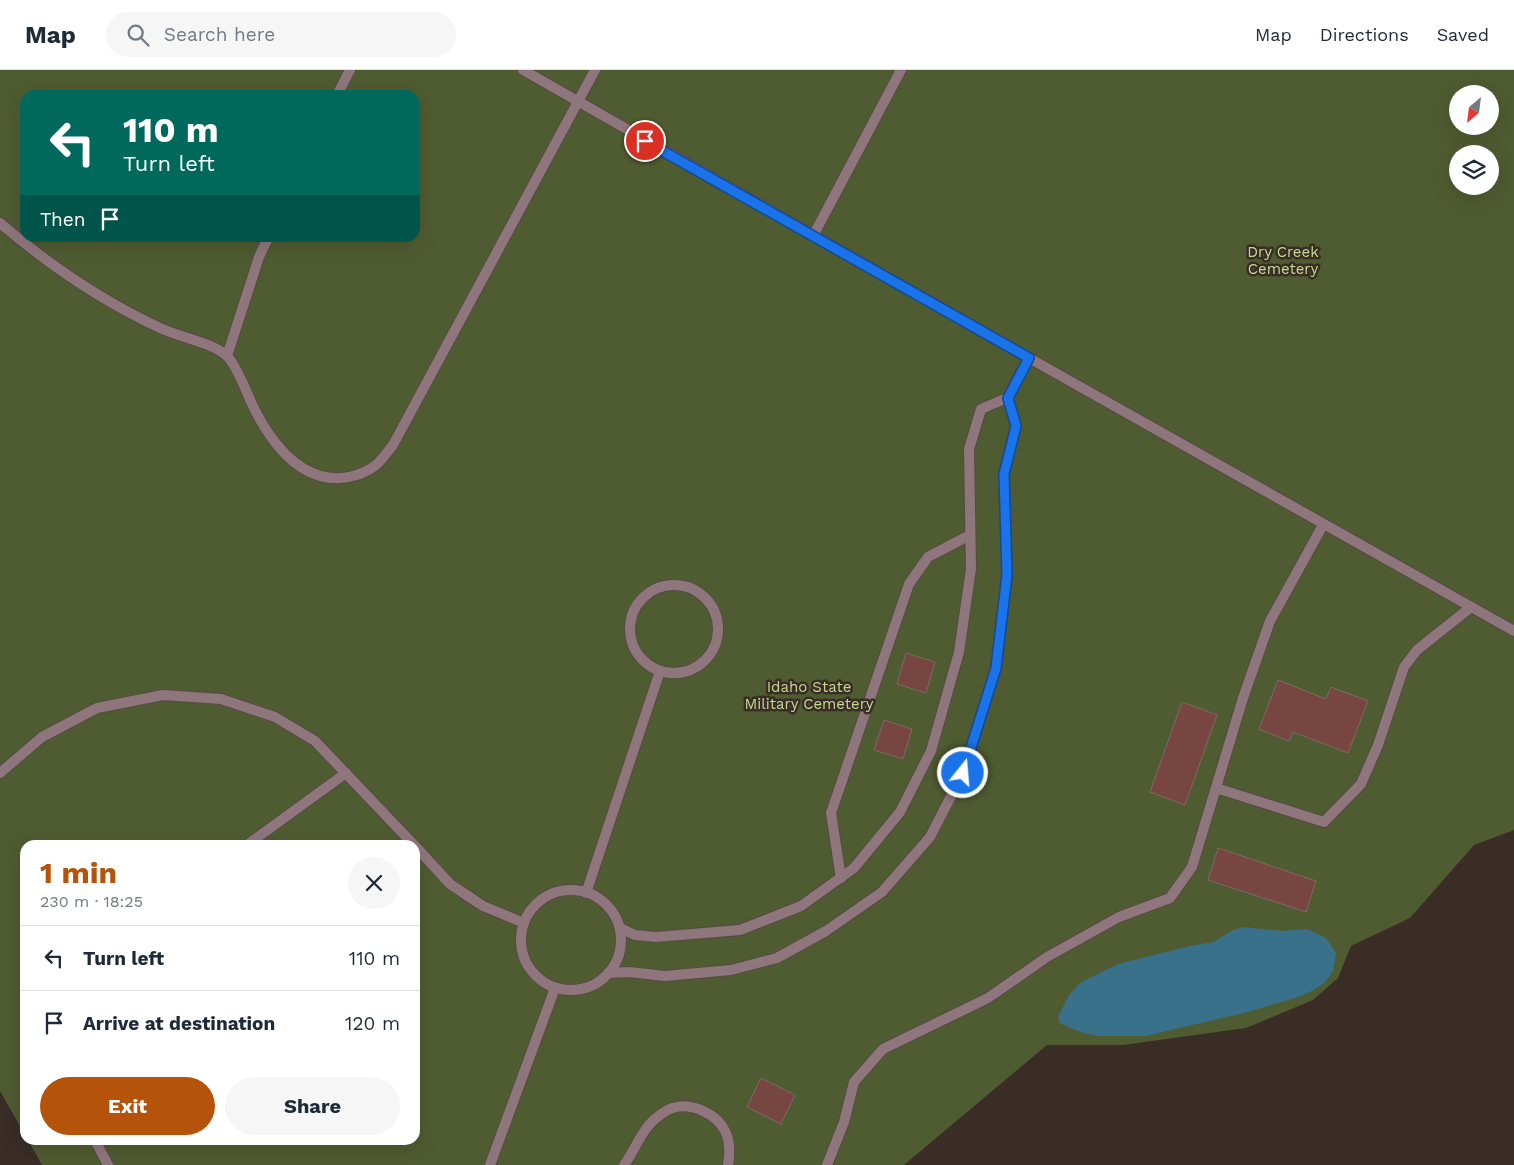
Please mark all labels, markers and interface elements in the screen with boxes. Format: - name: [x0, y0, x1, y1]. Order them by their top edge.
- search box: [106, 12, 456, 57]
- text: Map: [25, 21, 76, 49]
- icon: search: [124, 21, 152, 49]
- text: Search here: [164, 23, 275, 46]
- text: Map: [1255, 24, 1292, 45]
- text: Directions: [1320, 24, 1409, 45]
- text: Saved: [1437, 24, 1489, 45]
- north arrow: [1449, 85, 1499, 135]
- map controls: [1449, 85, 1499, 195]
- text: 110 m: [123, 109, 219, 151]
- icon: left: [40, 110, 105, 175]
- pin: [624, 120, 666, 162]
- icon: arrive: [631, 127, 659, 155]
- button: layers: [1449, 145, 1499, 195]
- text: Turn left: [123, 151, 215, 176]
- icon: arrive: [96, 205, 124, 233]
- text: Then: [40, 208, 86, 231]
- park label: Dry Creek Cemetery: [1247, 243, 1319, 278]
- park label: Idaho State Military Cemetery: [744, 678, 874, 713]
- position arrow: [936, 746, 988, 798]
- text: 1 min: [40, 855, 117, 890]
- button: close: [348, 857, 400, 909]
- text: 230 m · 18:25: [40, 892, 143, 911]
- icon: left: [40, 944, 68, 972]
- text: Turn left: [83, 947, 164, 970]
- text: 110 m: [349, 947, 400, 970]
- icon: arrive: [40, 1009, 68, 1037]
- text: Arrive at destination: [83, 1012, 275, 1035]
- text: 120 m: [345, 1012, 400, 1035]
- button: Exit: [40, 1077, 215, 1135]
- button: Share: [225, 1077, 400, 1135]

